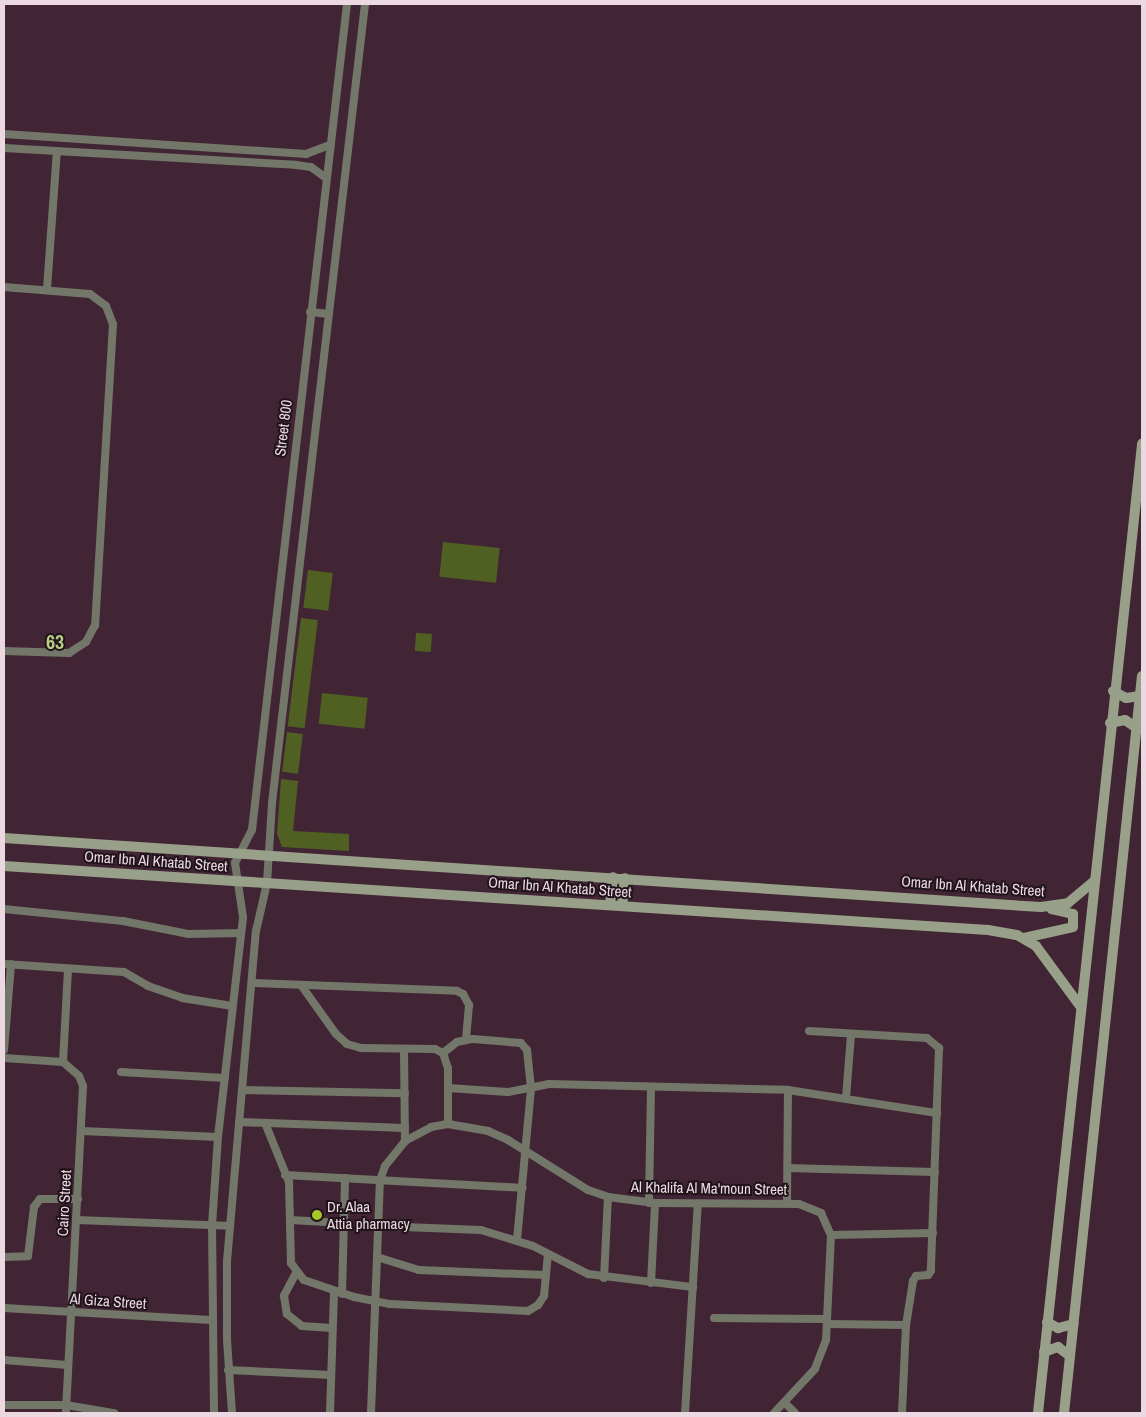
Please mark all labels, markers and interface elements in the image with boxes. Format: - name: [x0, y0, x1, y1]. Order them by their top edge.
- street label: Street 800: [271, 399, 295, 457]
- district label: 63: [46, 629, 64, 653]
- street label: Omar Ibn Al Khatab Street: [83, 847, 229, 875]
- street label: Omar Ibn Al Khatab Street: [900, 872, 1046, 900]
- street label: Omar Ibn Al Khatab Street: [487, 873, 633, 901]
- street label: Cairo Street: [53, 1169, 75, 1237]
- street label: Al Khalifa Al Ma'moun Street: [630, 1178, 788, 1198]
- place label: Dr. Alaa Attia pharmacy: [327, 1197, 410, 1232]
- marker: Dr. Alaa Attia pharmacy: [311, 1209, 323, 1221]
- street label: Al Giza Street: [69, 1289, 147, 1313]

